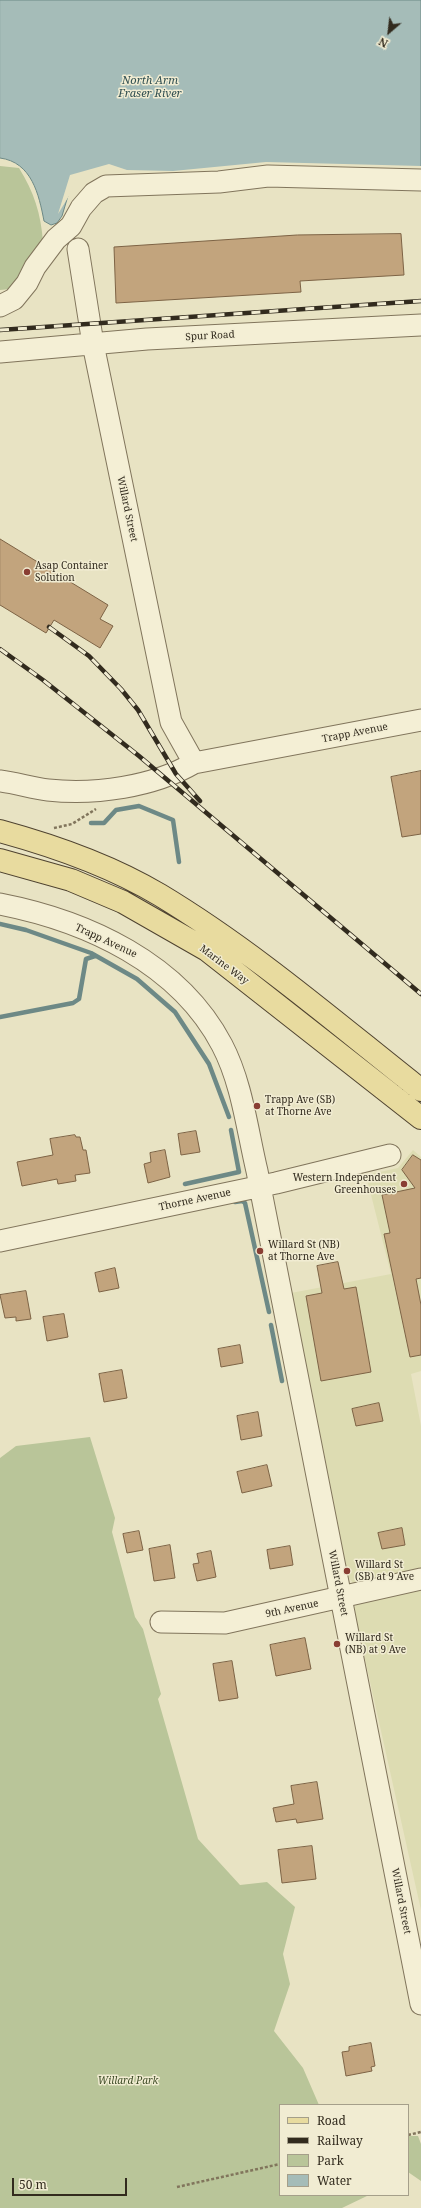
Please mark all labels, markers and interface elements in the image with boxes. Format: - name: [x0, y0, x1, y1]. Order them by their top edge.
- north arrow: [369, 12, 409, 52]
- text: N: [376, 34, 390, 52]
- water label: North Arm Fraser River: [118, 74, 182, 100]
- street label: Spur Road: [185, 329, 235, 343]
- street label: Willard Street: [114, 475, 140, 543]
- place label: Asap Container Solution: [35, 560, 108, 584]
- marker: Asap Container Solution: [22, 567, 32, 577]
- street label: Trapp Avenue: [321, 721, 389, 745]
- street label: Trapp Avenue: [73, 921, 139, 961]
- street label: Marine Way: [197, 943, 251, 987]
- place label: Trapp Ave (SB) at Thorne Ave: [265, 1094, 335, 1118]
- marker: Trapp Ave (SB) at Thorne Ave: [252, 1101, 262, 1111]
- place label: Western Independent Greenhouses: [293, 1172, 396, 1196]
- marker: Western Independent Greenhouses: [399, 1179, 409, 1189]
- street label: Thorne Avenue: [158, 1187, 232, 1213]
- place label: Willard St (NB) at Thorne Ave: [268, 1239, 340, 1262]
- marker: Willard St (NB) at Thorne Ave: [255, 1246, 265, 1256]
- street label: Willard Street: [326, 1549, 350, 1617]
- place label: Willard St (SB) at 9 Ave: [355, 1559, 414, 1582]
- marker: Willard St (SB) at 9 Ave: [342, 1566, 352, 1576]
- street label: 9th Avenue: [264, 1598, 320, 1620]
- place label: Willard St (NB) at 9 Ave: [345, 1632, 406, 1656]
- marker: Willard St (NB) at 9 Ave: [332, 1639, 342, 1649]
- street label: Willard Street: [389, 1867, 413, 1935]
- park label: Willard Park: [98, 2075, 158, 2087]
- legend: [279, 2104, 409, 2196]
- text: Road: [317, 2112, 346, 2129]
- text: Railway: [317, 2132, 363, 2149]
- text: Park: [317, 2152, 344, 2169]
- scale bar: [14, 2170, 129, 2196]
- text: Water: [317, 2172, 352, 2189]
- text: 50 m: [19, 2176, 47, 2193]

